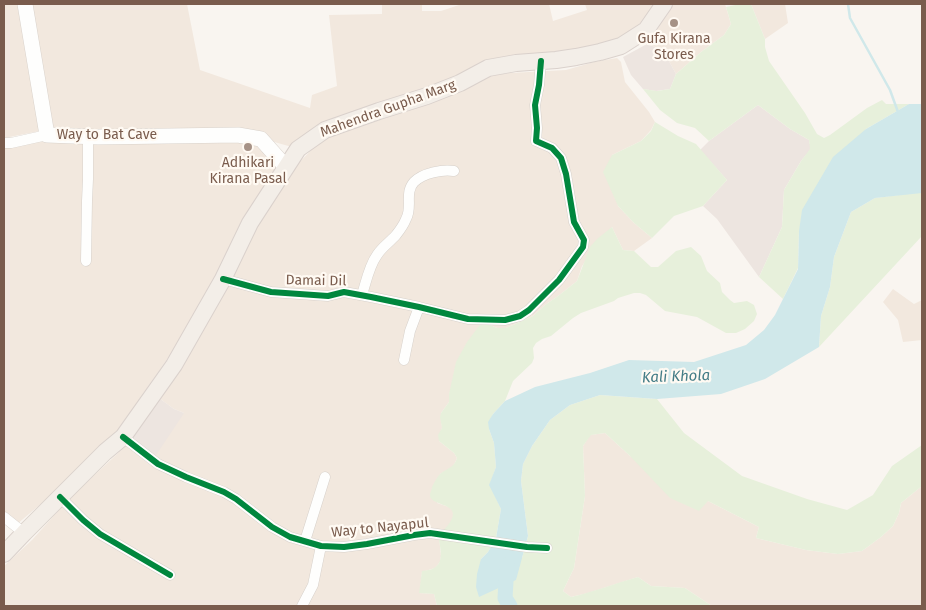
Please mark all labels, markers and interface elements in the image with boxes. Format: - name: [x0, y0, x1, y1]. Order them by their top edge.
- marker: Gufa Kirana Stores: [668, 17, 680, 29]
- place label: Gufa Kirana Stores: [637, 31, 711, 64]
- street label: Mahendra Gupha Marg: [318, 77, 458, 141]
- street label: Way to Bat Cave: [57, 127, 157, 143]
- marker: Adhikari Kirana Pasal: [242, 141, 254, 153]
- place label: Adhikari Kirana Pasal: [209, 155, 287, 188]
- street label: Damai Dil: [285, 272, 347, 290]
- water label: Kali Khola: [642, 367, 710, 387]
- street label: Way to Nayapul: [331, 515, 429, 541]

